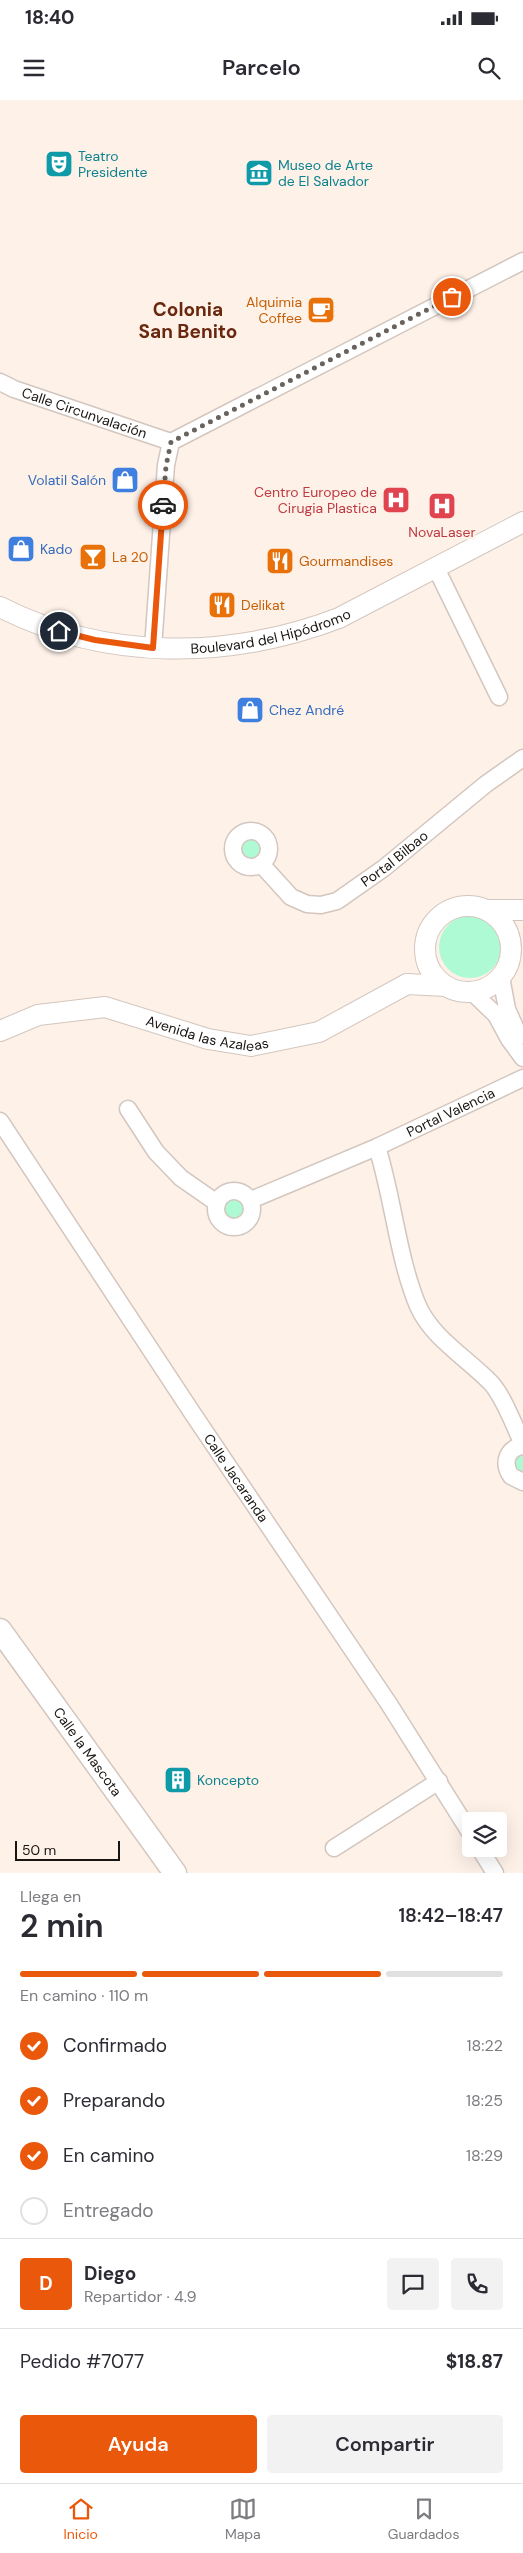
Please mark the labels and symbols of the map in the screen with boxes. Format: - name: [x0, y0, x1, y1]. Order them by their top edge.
- place label: Teatro Presidente: [78, 147, 147, 181]
- theatre icon: Teatro Presidente: [44, 149, 74, 179]
- place label: Museo de Arte de El Salvador: [278, 156, 373, 190]
- museum icon: Museo de Arte de El Salvador: [244, 158, 274, 188]
- pin: [431, 276, 473, 318]
- place label: Alquimia Coffee: [246, 293, 302, 327]
- cafe icon: Alquimia Coffee: [306, 295, 336, 325]
- district label: Colonia San Benito: [139, 297, 237, 344]
- street label: Calle Circunvalación: [19, 383, 149, 442]
- shop icon: Volatil Salón: [110, 465, 140, 495]
- place label: Volatil Salón: [28, 471, 106, 489]
- courier: [138, 480, 188, 530]
- place label: Centro Europeo de Cirugia Plastica: [254, 483, 377, 517]
- hospital icon: Centro Europeo de Cirugia Plastica: [381, 485, 411, 515]
- hospital icon: NovaLaser: [427, 491, 457, 521]
- place label: NovaLaser: [408, 523, 476, 541]
- shop icon: Kado: [6, 534, 36, 564]
- place label: Kado: [40, 540, 73, 558]
- bar icon: La 20: [78, 542, 108, 572]
- restaurant icon: Gourmandises: [265, 546, 295, 576]
- place label: La 20: [112, 548, 148, 566]
- place label: Gourmandises: [299, 552, 393, 570]
- restaurant icon: Delikat: [207, 590, 237, 620]
- place label: Delikat: [241, 596, 285, 614]
- street label: Boulevard del Hipódromo: [190, 605, 354, 657]
- pin: [38, 610, 80, 652]
- shop icon: Chez André: [235, 695, 265, 725]
- place label: Chez André: [269, 701, 344, 719]
- street label: Portal Bilbao: [357, 826, 432, 891]
- street label: Avenida las Azaleas: [144, 1011, 270, 1055]
- street label: Portal Valencia: [403, 1084, 498, 1141]
- street label: Calle Jacaranda: [200, 1430, 273, 1526]
- street label: Calle la Mascota: [49, 1704, 126, 1800]
- building icon: Koncepto: [163, 1765, 193, 1795]
- place label: Koncepto: [197, 1771, 259, 1789]
- scale bar: [15, 1838, 120, 1861]

